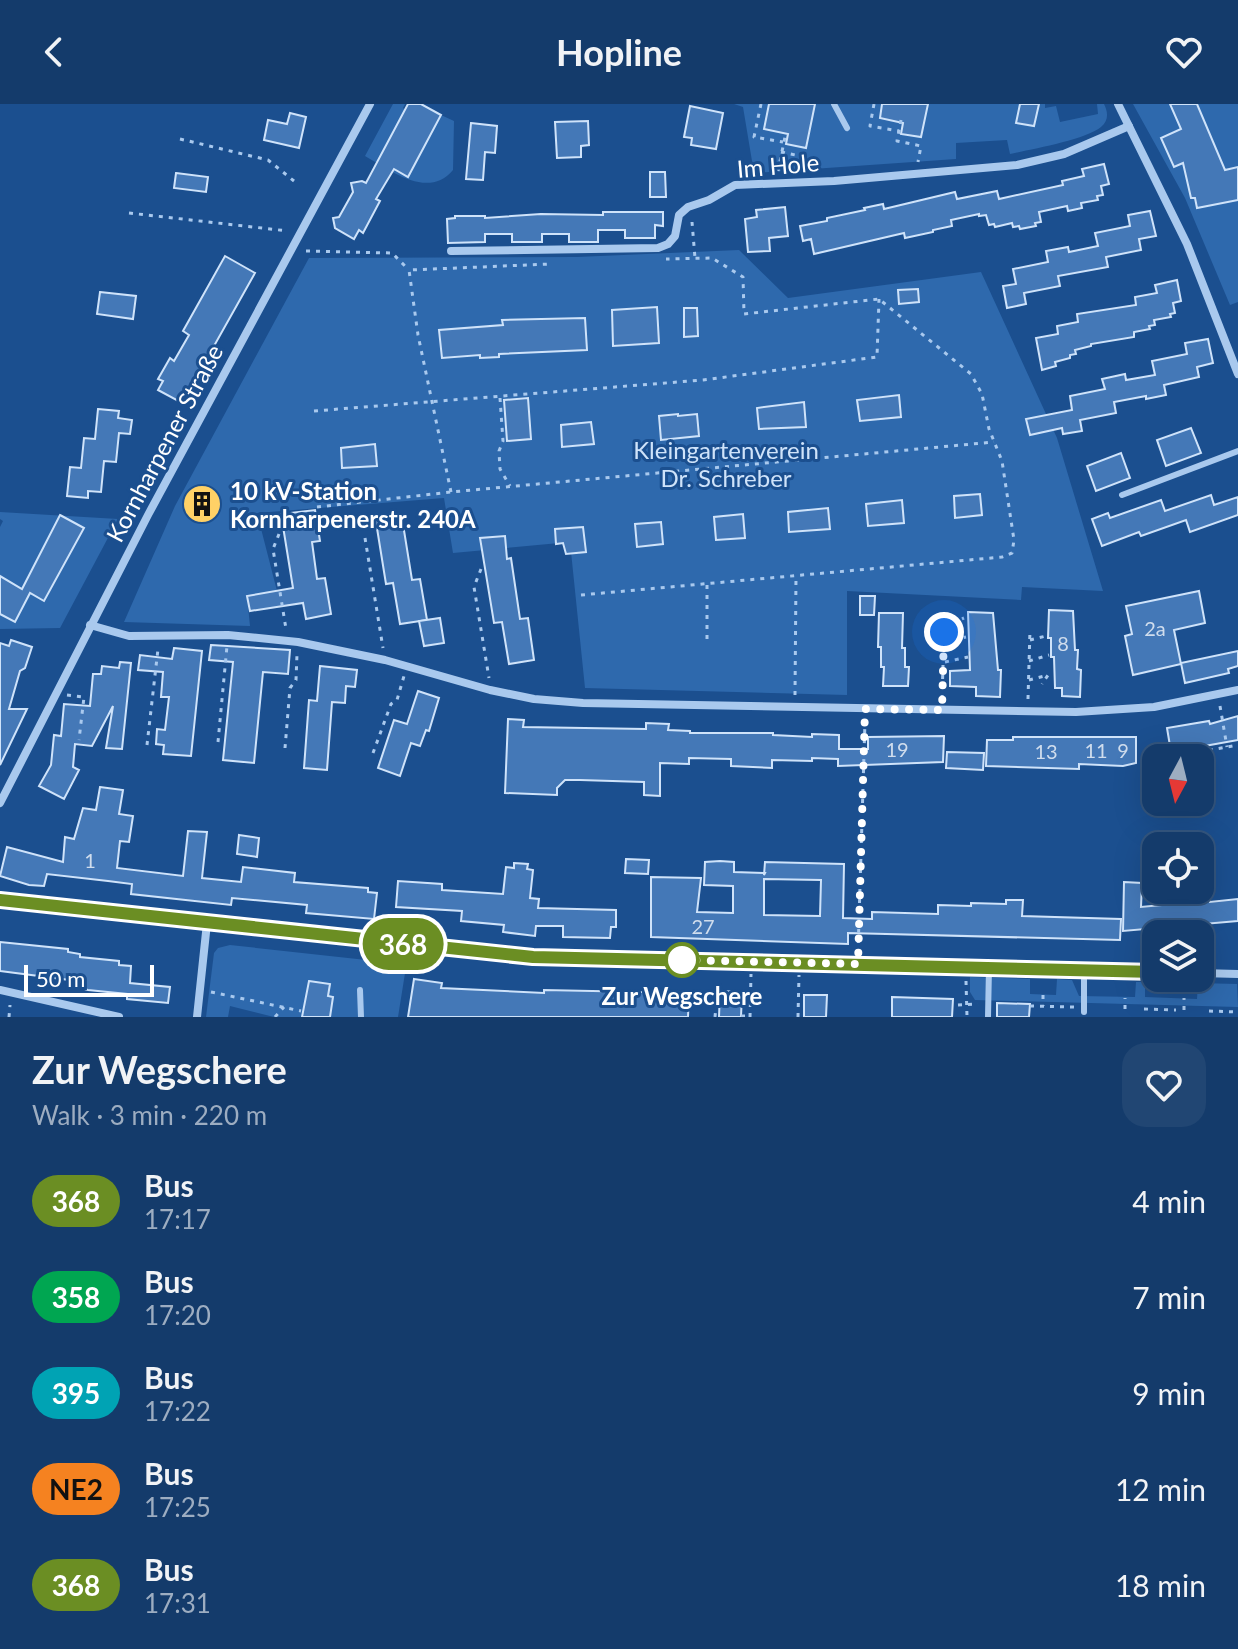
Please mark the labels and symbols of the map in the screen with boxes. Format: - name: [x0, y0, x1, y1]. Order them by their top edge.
- street label: Im Hole: [736, 147, 820, 183]
- street label: Kornharpener Straße: [100, 339, 228, 547]
- park label: Kleingartenverein Dr. Schreber: [633, 435, 819, 492]
- place label: 10 kV-Station Kornharpenerstr. 240A: [230, 476, 476, 533]
- building icon: 10 kV-Station Kornharpenerstr. 240A: [181, 483, 223, 525]
- your location: [924, 612, 964, 652]
- house number: 2a: [1144, 616, 1166, 640]
- house number: 8: [1057, 631, 1069, 655]
- house number: 19: [885, 737, 909, 761]
- house number: 11: [1084, 738, 1108, 762]
- house number: 9: [1117, 738, 1129, 762]
- house number: 13: [1034, 739, 1058, 763]
- north arrow: [1142, 744, 1214, 816]
- house number: 1: [84, 848, 96, 872]
- house number: 27: [691, 914, 715, 938]
- line badge: 368: [357, 918, 449, 970]
- marker: Zur Wegschere: [665, 943, 699, 977]
- scale bar: [24, 961, 154, 997]
- place label: Zur Wegschere: [602, 981, 763, 1010]

